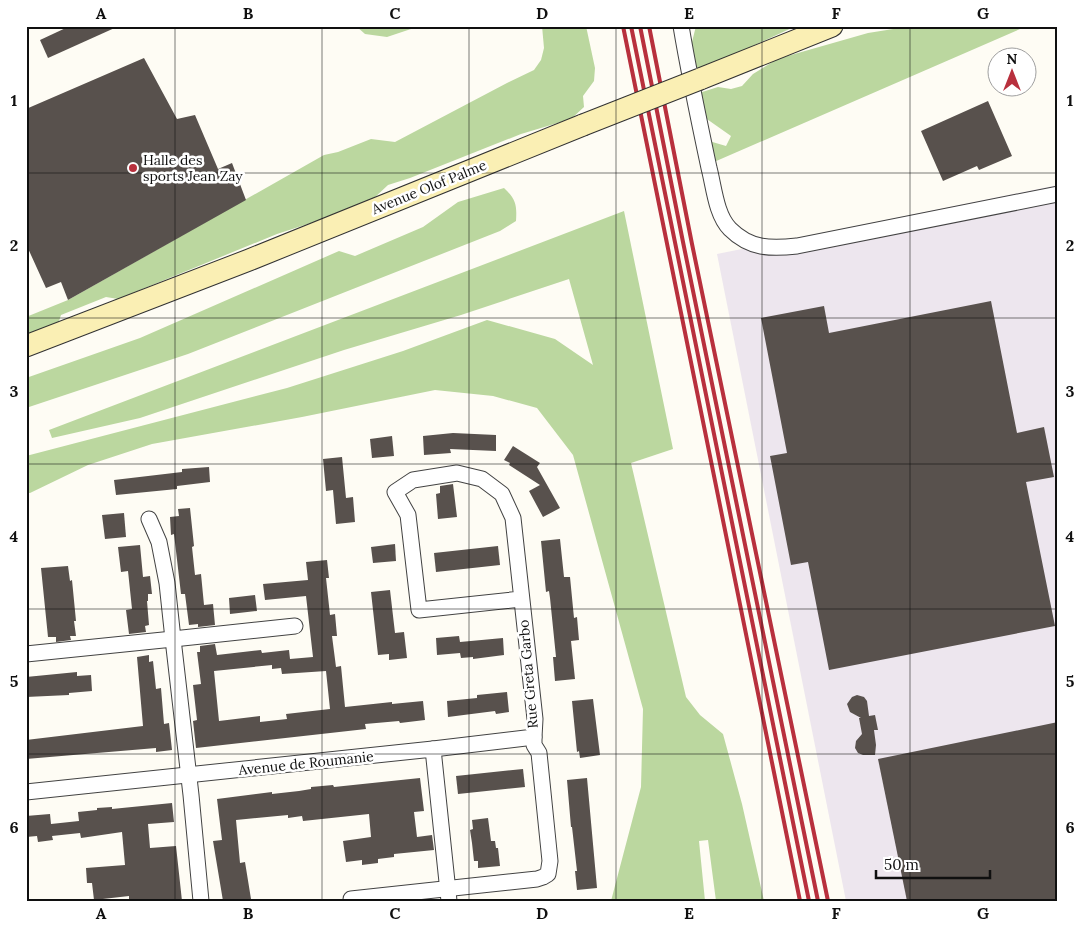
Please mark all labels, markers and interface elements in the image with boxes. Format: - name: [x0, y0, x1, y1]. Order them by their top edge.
- text: A: [96, 3, 107, 23]
- text: B: [243, 3, 254, 23]
- text: C: [389, 3, 401, 23]
- text: D: [536, 3, 548, 23]
- text: E: [684, 3, 694, 23]
- text: F: [831, 3, 841, 23]
- text: G: [977, 3, 989, 23]
- north arrow: [986, 48, 1036, 98]
- text: N: [1007, 50, 1018, 68]
- text: 1: [11, 90, 17, 110]
- text: 1: [1067, 90, 1073, 110]
- place label: Halle des sports Jean Zay: [143, 151, 243, 185]
- street label: Avenue Olof Palme: [368, 156, 489, 219]
- marker: Halle des sports Jean Zay: [127, 162, 139, 174]
- text: 2: [10, 235, 18, 255]
- text: 2: [1066, 235, 1074, 255]
- text: 3: [10, 381, 19, 401]
- text: 3: [1066, 381, 1075, 401]
- text: 4: [10, 526, 19, 546]
- text: 4: [1066, 526, 1075, 546]
- street label: Rue Greta Garbo: [514, 619, 542, 729]
- text: 5: [10, 671, 19, 691]
- text: 5: [1066, 671, 1075, 691]
- street label: Avenue de Roumanie: [237, 747, 375, 779]
- text: 6: [9, 817, 19, 837]
- text: 6: [1065, 817, 1075, 837]
- scale bar: [876, 847, 990, 879]
- text: 50 m: [884, 855, 919, 874]
- text: A: [96, 903, 107, 923]
- text: B: [243, 903, 254, 923]
- text: C: [389, 903, 401, 923]
- text: D: [536, 903, 548, 923]
- text: E: [684, 903, 694, 923]
- text: F: [831, 903, 841, 923]
- text: G: [977, 903, 989, 923]

